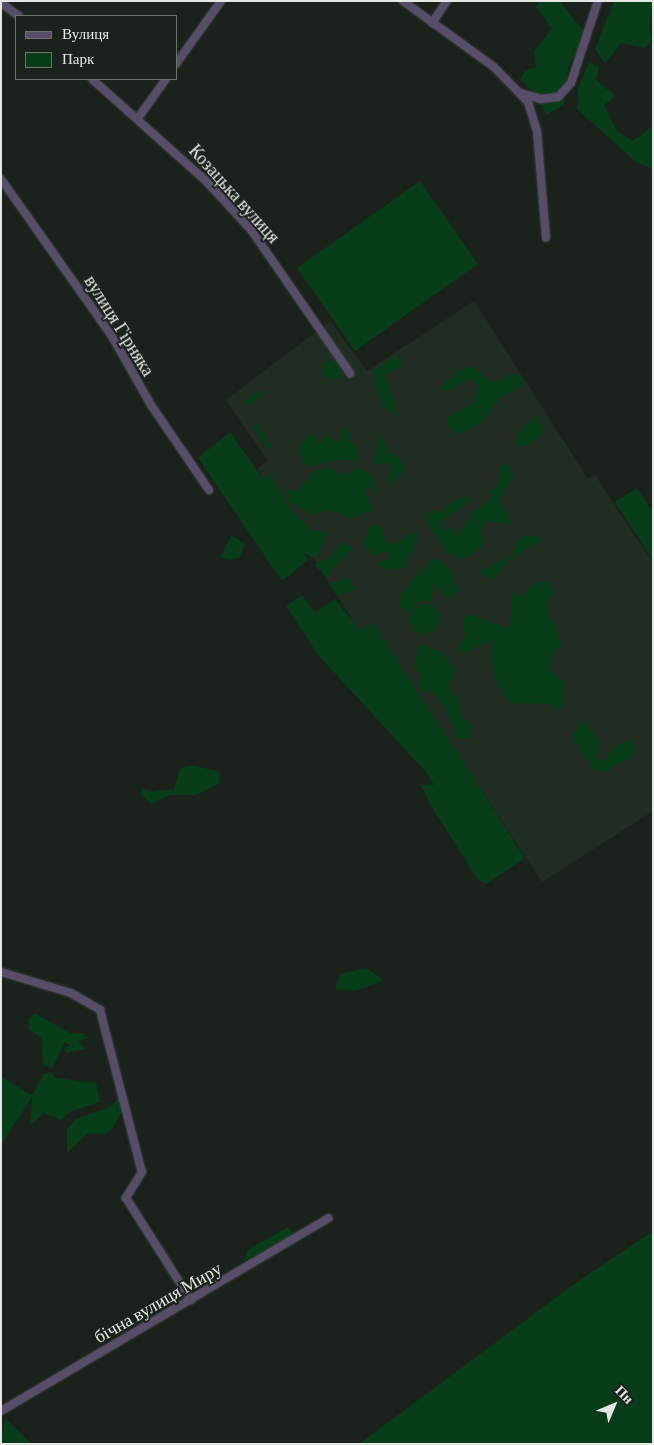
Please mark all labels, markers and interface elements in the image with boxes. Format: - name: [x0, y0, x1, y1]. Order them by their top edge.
- legend: [15, 15, 178, 80]
- text: Вулиця: [62, 26, 109, 42]
- text: Парк: [62, 51, 94, 67]
- street label: Козацька вулиця: [184, 140, 284, 248]
- street label: вулиця Гірняка: [79, 272, 159, 380]
- street label: бічна вулиця Миру: [90, 1258, 226, 1348]
- north arrow: [589, 1380, 639, 1430]
- text: Пн: [612, 1382, 637, 1407]

